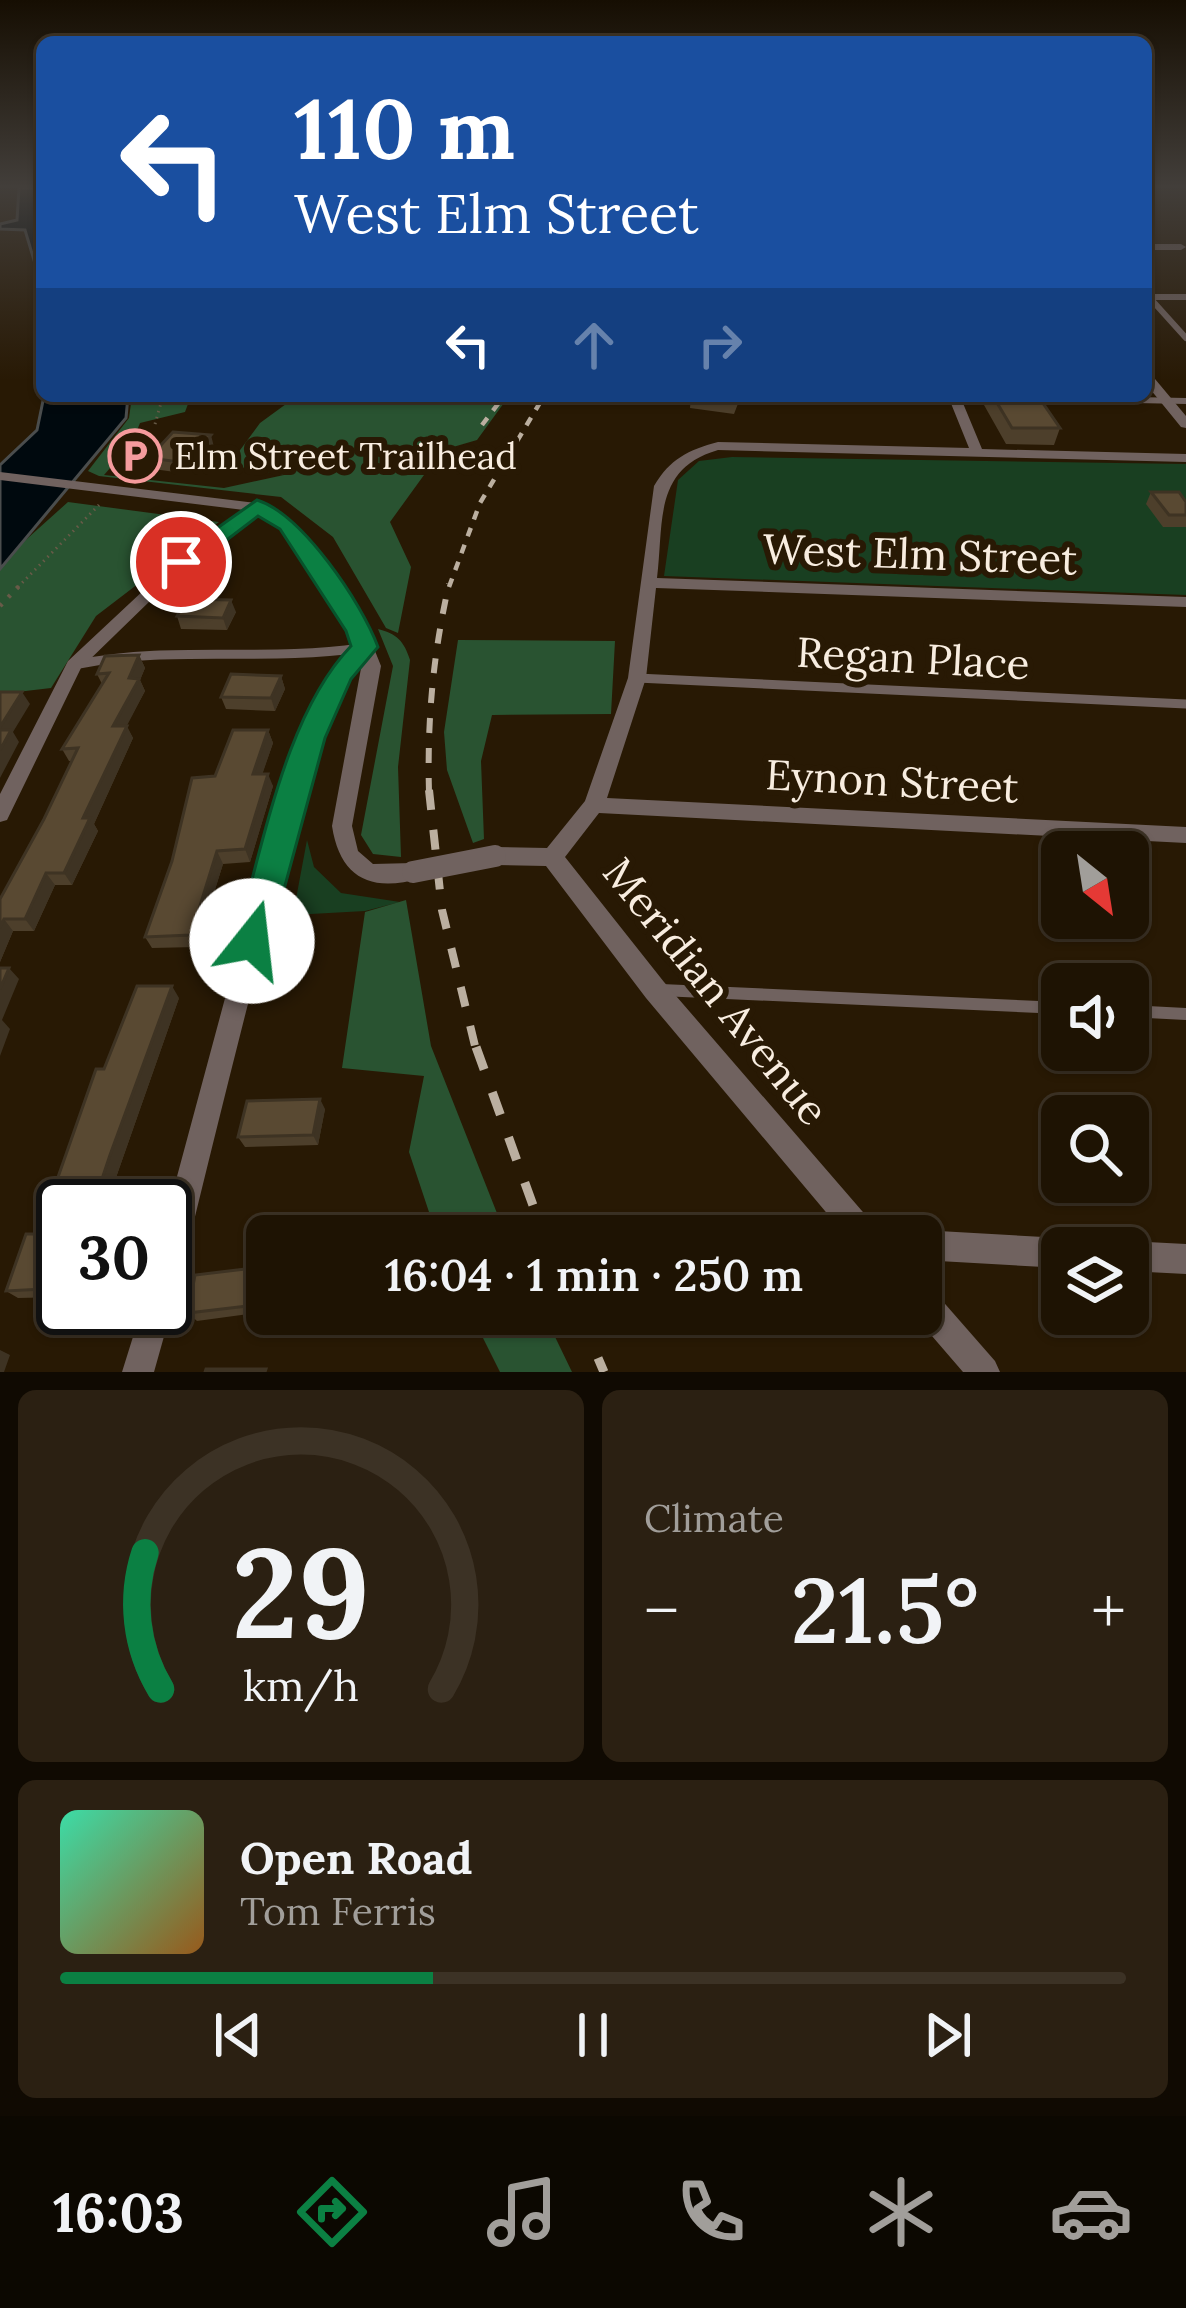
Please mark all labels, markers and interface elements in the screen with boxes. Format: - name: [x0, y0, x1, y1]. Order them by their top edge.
- text: 110 m: [294, 74, 515, 182]
- icon: left: [96, 84, 252, 240]
- text: West Elm Street: [294, 179, 699, 248]
- icon: left: [435, 312, 501, 378]
- icon: ahead: [561, 312, 627, 378]
- icon: right: [687, 312, 753, 378]
- parking icon: Elm Street Trailhead: [107, 428, 163, 484]
- place label: Elm Street Trailhead: [174, 433, 517, 479]
- pin: [130, 511, 232, 613]
- street label: West Elm Street: [762, 522, 1079, 587]
- icon: arrive: [148, 529, 214, 595]
- street label: Regan Place: [795, 625, 1031, 691]
- street label: Eynon Street: [764, 747, 1021, 815]
- north arrow: [1041, 831, 1149, 939]
- map controls: [1041, 831, 1149, 1335]
- street label: Meridian Avenue: [592, 846, 840, 1136]
- position arrow: [189, 878, 315, 1004]
- button: sound: [1041, 963, 1149, 1071]
- button: search: [1041, 1095, 1149, 1203]
- speed limit sign: 30: [36, 1179, 192, 1335]
- button: layers: [1041, 1227, 1149, 1335]
- text: 16:04 · 1 min · 250 m: [385, 1246, 803, 1303]
- text: Climate: [644, 1493, 784, 1543]
- text: 29: [232, 1512, 370, 1672]
- text: 21.5°: [791, 1552, 979, 1668]
- text: −: [644, 1568, 679, 1652]
- text: +: [1091, 1568, 1126, 1652]
- text: km/h: [243, 1658, 359, 1713]
- text: Open Road: [240, 1829, 473, 1886]
- text: Tom Ferris: [240, 1886, 436, 1936]
- icon: previous: [205, 2002, 271, 2068]
- icon: pause: [560, 2002, 626, 2068]
- icon: next: [915, 2002, 981, 2068]
- icon: directions: [290, 2170, 374, 2254]
- icon: music: [480, 2170, 564, 2254]
- icon: phone: [669, 2170, 753, 2254]
- icon: climate: [859, 2170, 943, 2254]
- icon: car: [1049, 2170, 1133, 2254]
- text: 16:03: [53, 2178, 184, 2247]

